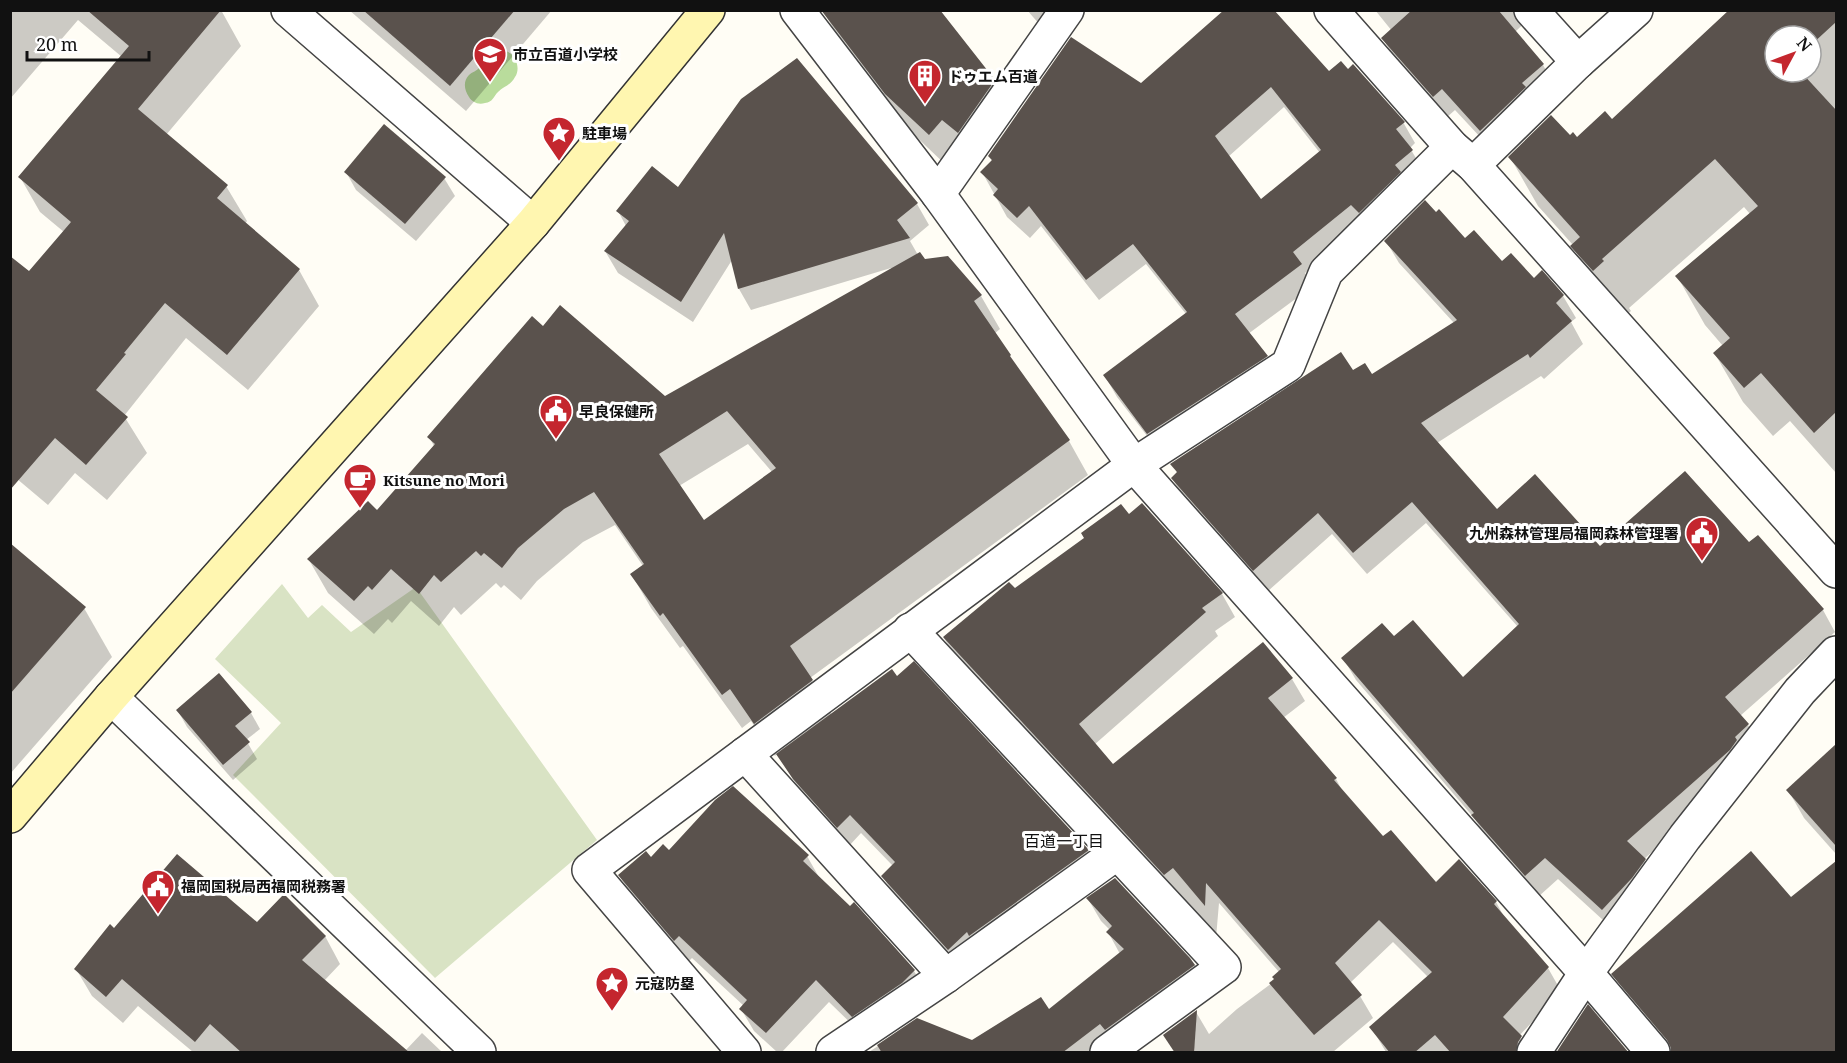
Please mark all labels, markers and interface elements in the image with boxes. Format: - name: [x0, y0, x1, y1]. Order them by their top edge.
- scale bar: [27, 24, 148, 62]
- north arrow: [1763, 24, 1823, 84]
- text: 20 m: [36, 32, 78, 56]
- text: N: [1792, 32, 1817, 56]
- school or university icon: 市立百道小学校: [472, 36, 508, 83]
- place label: 市立百道小学校: [513, 44, 618, 64]
- building icon: ドゥエム百道: [907, 58, 943, 105]
- place label: ドゥエム百道: [948, 66, 1038, 86]
- place icon: 駐車場: [541, 115, 577, 162]
- place label: 駐車場: [582, 123, 627, 143]
- public building icon: 早良保健所: [538, 393, 574, 440]
- place label: 早良保健所: [579, 401, 654, 421]
- cafe icon: Kitsune no Mori: [342, 462, 378, 509]
- place label: Kitsune no Mori: [383, 470, 506, 490]
- public building icon: 九州森林管理局福岡森林管理署: [1684, 515, 1720, 562]
- place label: 九州森林管理局福岡森林管理署: [1469, 523, 1679, 543]
- district label: 百道一丁目: [1024, 830, 1104, 852]
- public building icon: 福岡国税局西福岡税務署: [140, 868, 176, 915]
- place label: 福岡国税局西福岡税務署: [180, 876, 346, 896]
- place icon: 元寇防塁: [594, 965, 630, 1012]
- place label: 元寇防塁: [635, 973, 695, 993]

